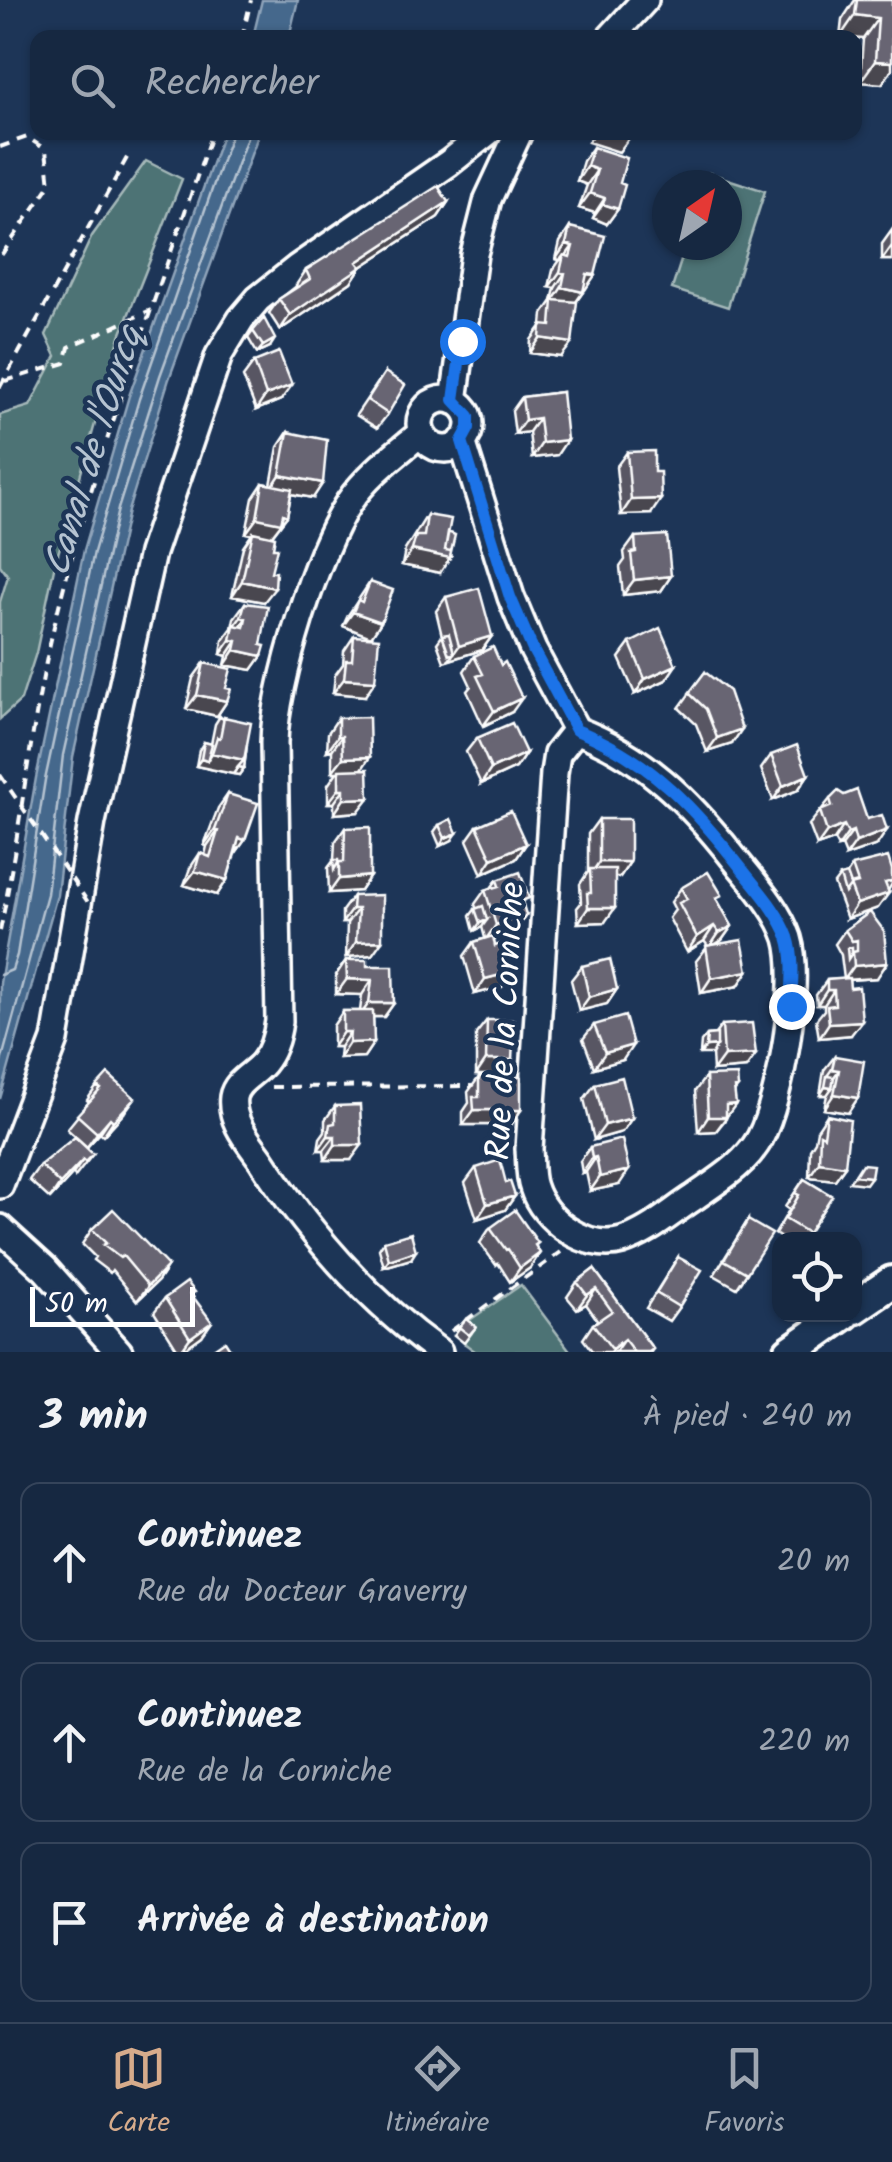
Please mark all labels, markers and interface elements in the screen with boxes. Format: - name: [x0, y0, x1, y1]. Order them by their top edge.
- search box: [30, 30, 862, 140]
- text: Rechercher: [145, 55, 318, 115]
- icon: search: [65, 58, 120, 113]
- north arrow: [652, 170, 742, 260]
- water label: Canal de l'Ourcq: [28, 317, 162, 584]
- route start: [440, 319, 486, 365]
- street label: Rue de la Corniche: [472, 880, 542, 1162]
- route end: [769, 984, 815, 1030]
- map controls: [772, 1232, 862, 1322]
- button: locate: [772, 1232, 862, 1322]
- scale bar: [30, 1282, 195, 1326]
- text: 50 m: [45, 1282, 108, 1327]
- text: 3 min: [40, 1384, 148, 1451]
- text: À pied · 240 m: [643, 1392, 852, 1443]
- text: Continuez: [137, 1507, 302, 1567]
- icon: ahead: [42, 1535, 97, 1590]
- text: 20 m: [777, 1537, 850, 1588]
- text: Rue du Docteur Graverry: [137, 1567, 467, 1618]
- text: Continuez: [137, 1687, 302, 1747]
- icon: ahead: [42, 1715, 97, 1770]
- text: 220 m: [759, 1717, 850, 1768]
- text: Rue de la Corniche: [137, 1747, 392, 1798]
- text: Arrivée à destination: [137, 1892, 489, 1952]
- icon: arrive: [42, 1895, 97, 1950]
- tab: Carte: [107, 2041, 170, 2146]
- tab: Itinéraire: [385, 2041, 489, 2146]
- tab: Favoris: [704, 2041, 784, 2146]

